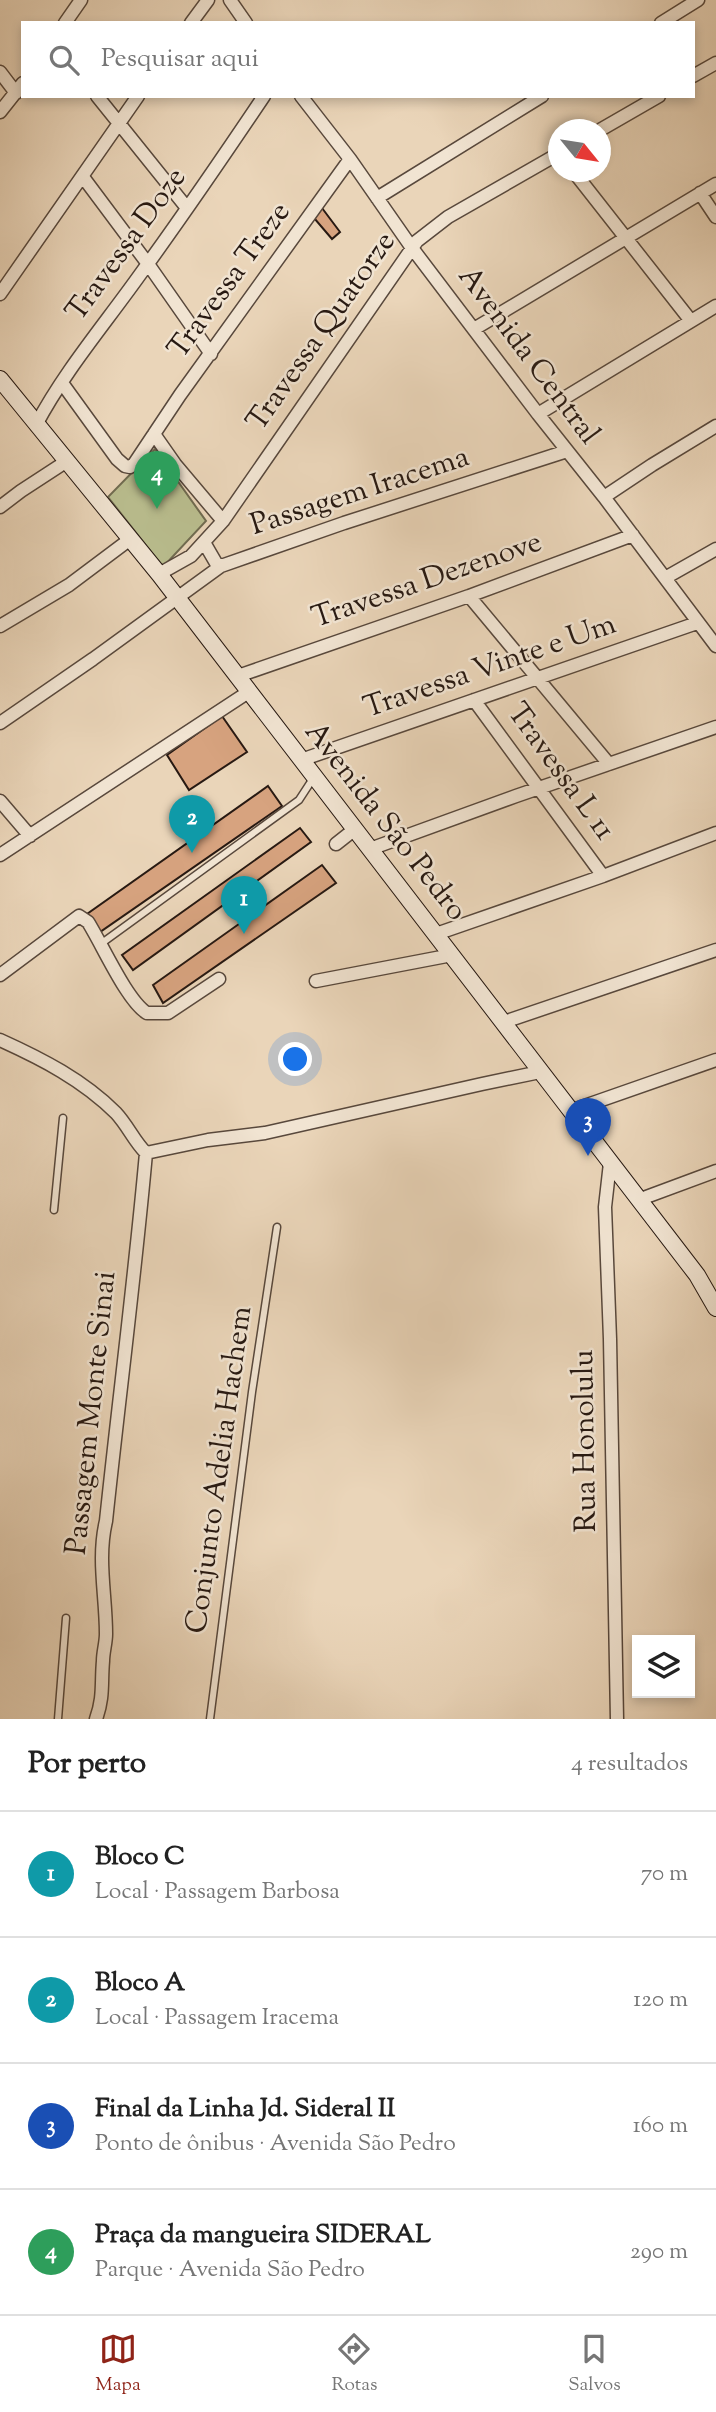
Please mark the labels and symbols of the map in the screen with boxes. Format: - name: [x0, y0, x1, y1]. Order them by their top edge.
- north arrow: [548, 119, 611, 182]
- street label: Travessa Doze: [56, 159, 198, 331]
- street label: Travessa Treze: [158, 194, 302, 368]
- street label: Travessa Quatorze: [237, 223, 407, 441]
- street label: Avenida Central: [447, 258, 609, 454]
- street label: Passagem Iracema: [245, 436, 475, 548]
- pin: 4: [134, 451, 180, 509]
- street label: Travessa Dezenove: [306, 522, 548, 640]
- street label: Travessa Vinte e Um: [358, 604, 622, 730]
- street label: Travessa L 11: [495, 694, 625, 850]
- street label: Avenida São Pedro: [293, 713, 477, 931]
- pin: 2: [169, 795, 215, 853]
- pin: 1: [221, 876, 267, 934]
- your location: [278, 1042, 312, 1076]
- pin: 3: [565, 1098, 611, 1156]
- street label: Passagem Monte Sinai: [56, 1269, 128, 1557]
- street label: Conjunto Adelia Hachem: [176, 1303, 264, 1636]
- street label: Rua Honolulu: [563, 1349, 609, 1533]

